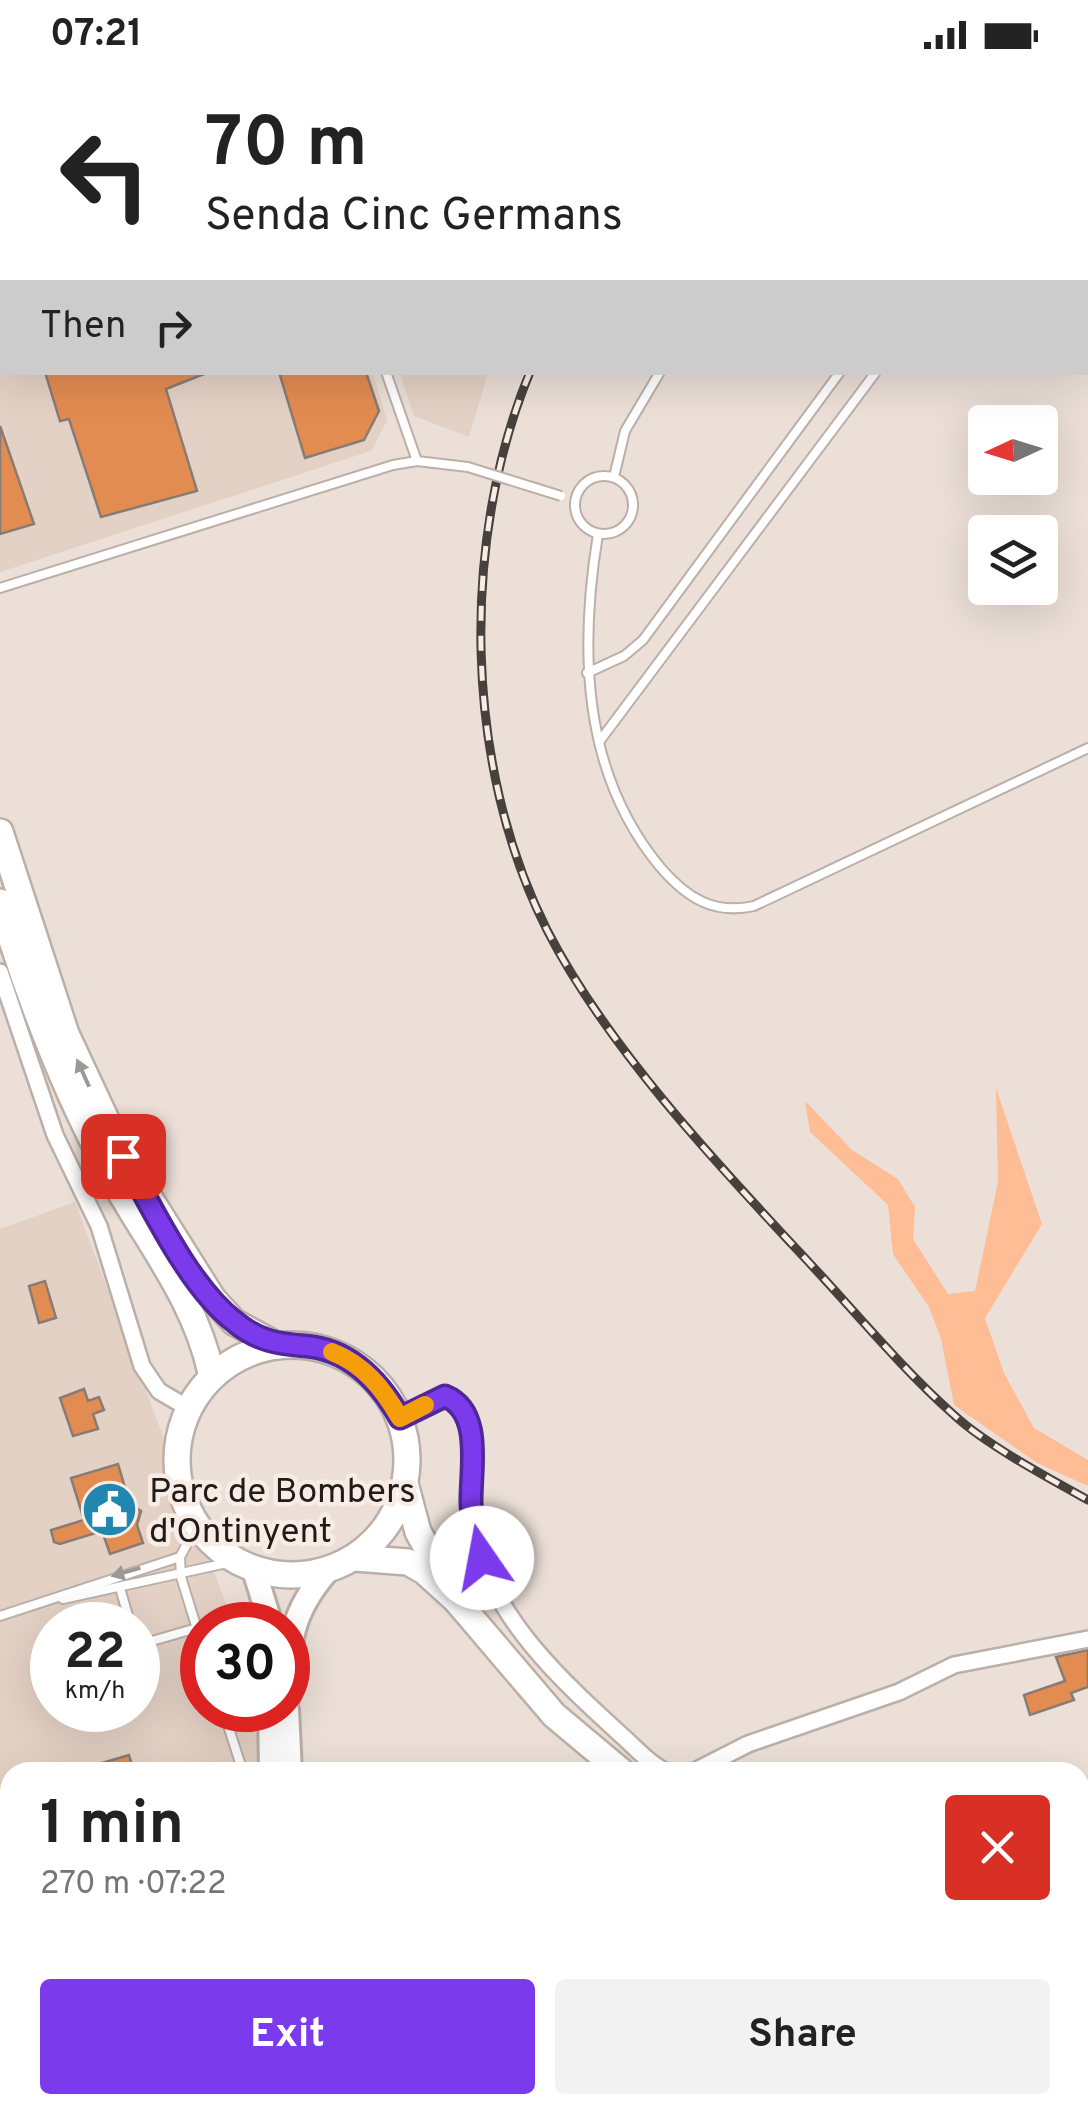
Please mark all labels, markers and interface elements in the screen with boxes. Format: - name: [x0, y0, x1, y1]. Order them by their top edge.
- text: 07:21: [50, 11, 142, 60]
- text: 70 m: [205, 102, 368, 191]
- icon: left: [40, 110, 170, 240]
- text: Senda Cinc Germans: [205, 189, 623, 246]
- icon: right: [146, 300, 201, 355]
- text: Then: [40, 303, 126, 352]
- north arrow: [968, 405, 1058, 495]
- map controls: [968, 405, 1058, 605]
- button: layers: [968, 515, 1058, 605]
- one-way arrow: [75, 1058, 91, 1088]
- pin: [81, 1114, 166, 1199]
- icon: arrive: [96, 1129, 151, 1184]
- place label: Parc de Bombers d'Ontinyent: [149, 1471, 416, 1555]
- public building icon: Parc de Bombers d'Ontinyent: [80, 1480, 140, 1540]
- position arrow: [430, 1506, 534, 1610]
- one-way arrow: [110, 1565, 140, 1580]
- speed limit sign: 30: [180, 1602, 310, 1732]
- text: 22: [64, 1623, 126, 1686]
- text: km/h: [65, 1676, 125, 1708]
- text: 1 min: [40, 1789, 184, 1865]
- button: close: [945, 1795, 1050, 1900]
- text: 270 m · 07:22: [40, 1865, 227, 1905]
- button: Exit: [40, 1979, 535, 2094]
- button: Share: [555, 1979, 1050, 2094]

